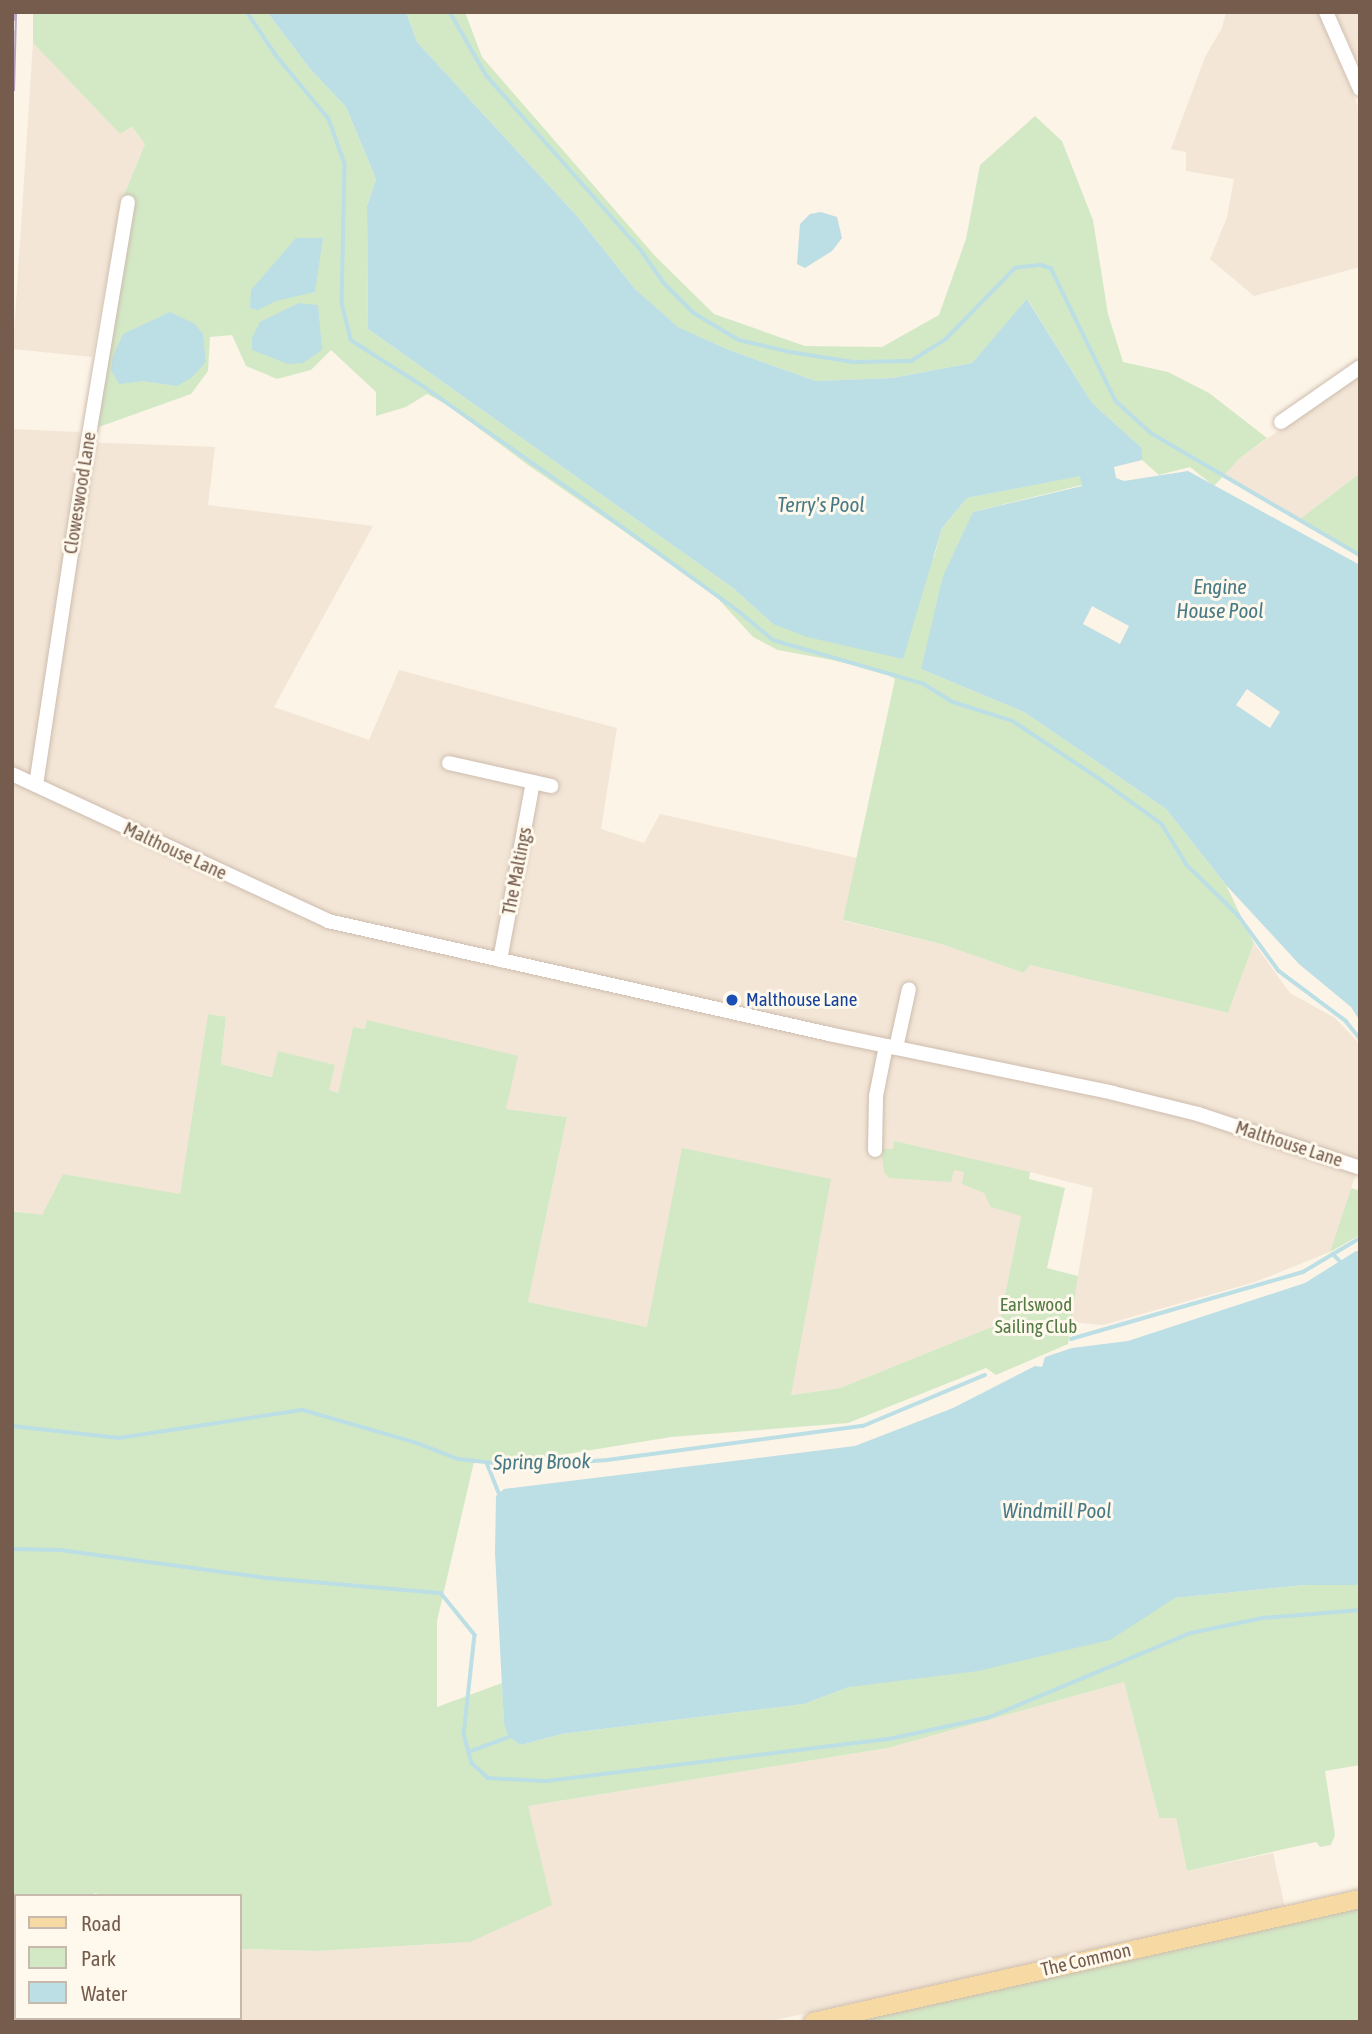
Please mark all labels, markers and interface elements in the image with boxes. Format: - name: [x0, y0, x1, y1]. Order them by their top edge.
- street label: Cloweswood Lane: [59, 430, 101, 556]
- water label: Terry's Pool: [777, 491, 865, 517]
- water label: Engine House Pool: [1176, 573, 1264, 623]
- street label: Malthouse Lane: [120, 817, 230, 885]
- street label: The Maltings: [497, 825, 537, 917]
- place label: Malthouse Lane: [746, 989, 857, 1011]
- marker: Malthouse Lane: [724, 992, 740, 1008]
- street label: Malthouse Lane: [1233, 1116, 1345, 1172]
- park label: Earlswood Sailing Club: [995, 1294, 1077, 1338]
- water label: Spring Brook: [493, 1448, 591, 1474]
- water label: Windmill Pool: [1002, 1497, 1112, 1523]
- legend: [14, 1894, 242, 2020]
- text: Road: [81, 1911, 121, 1935]
- street label: The Common: [1039, 1939, 1133, 1981]
- text: Park: [81, 1946, 116, 1970]
- text: Water: [81, 1981, 127, 2005]

